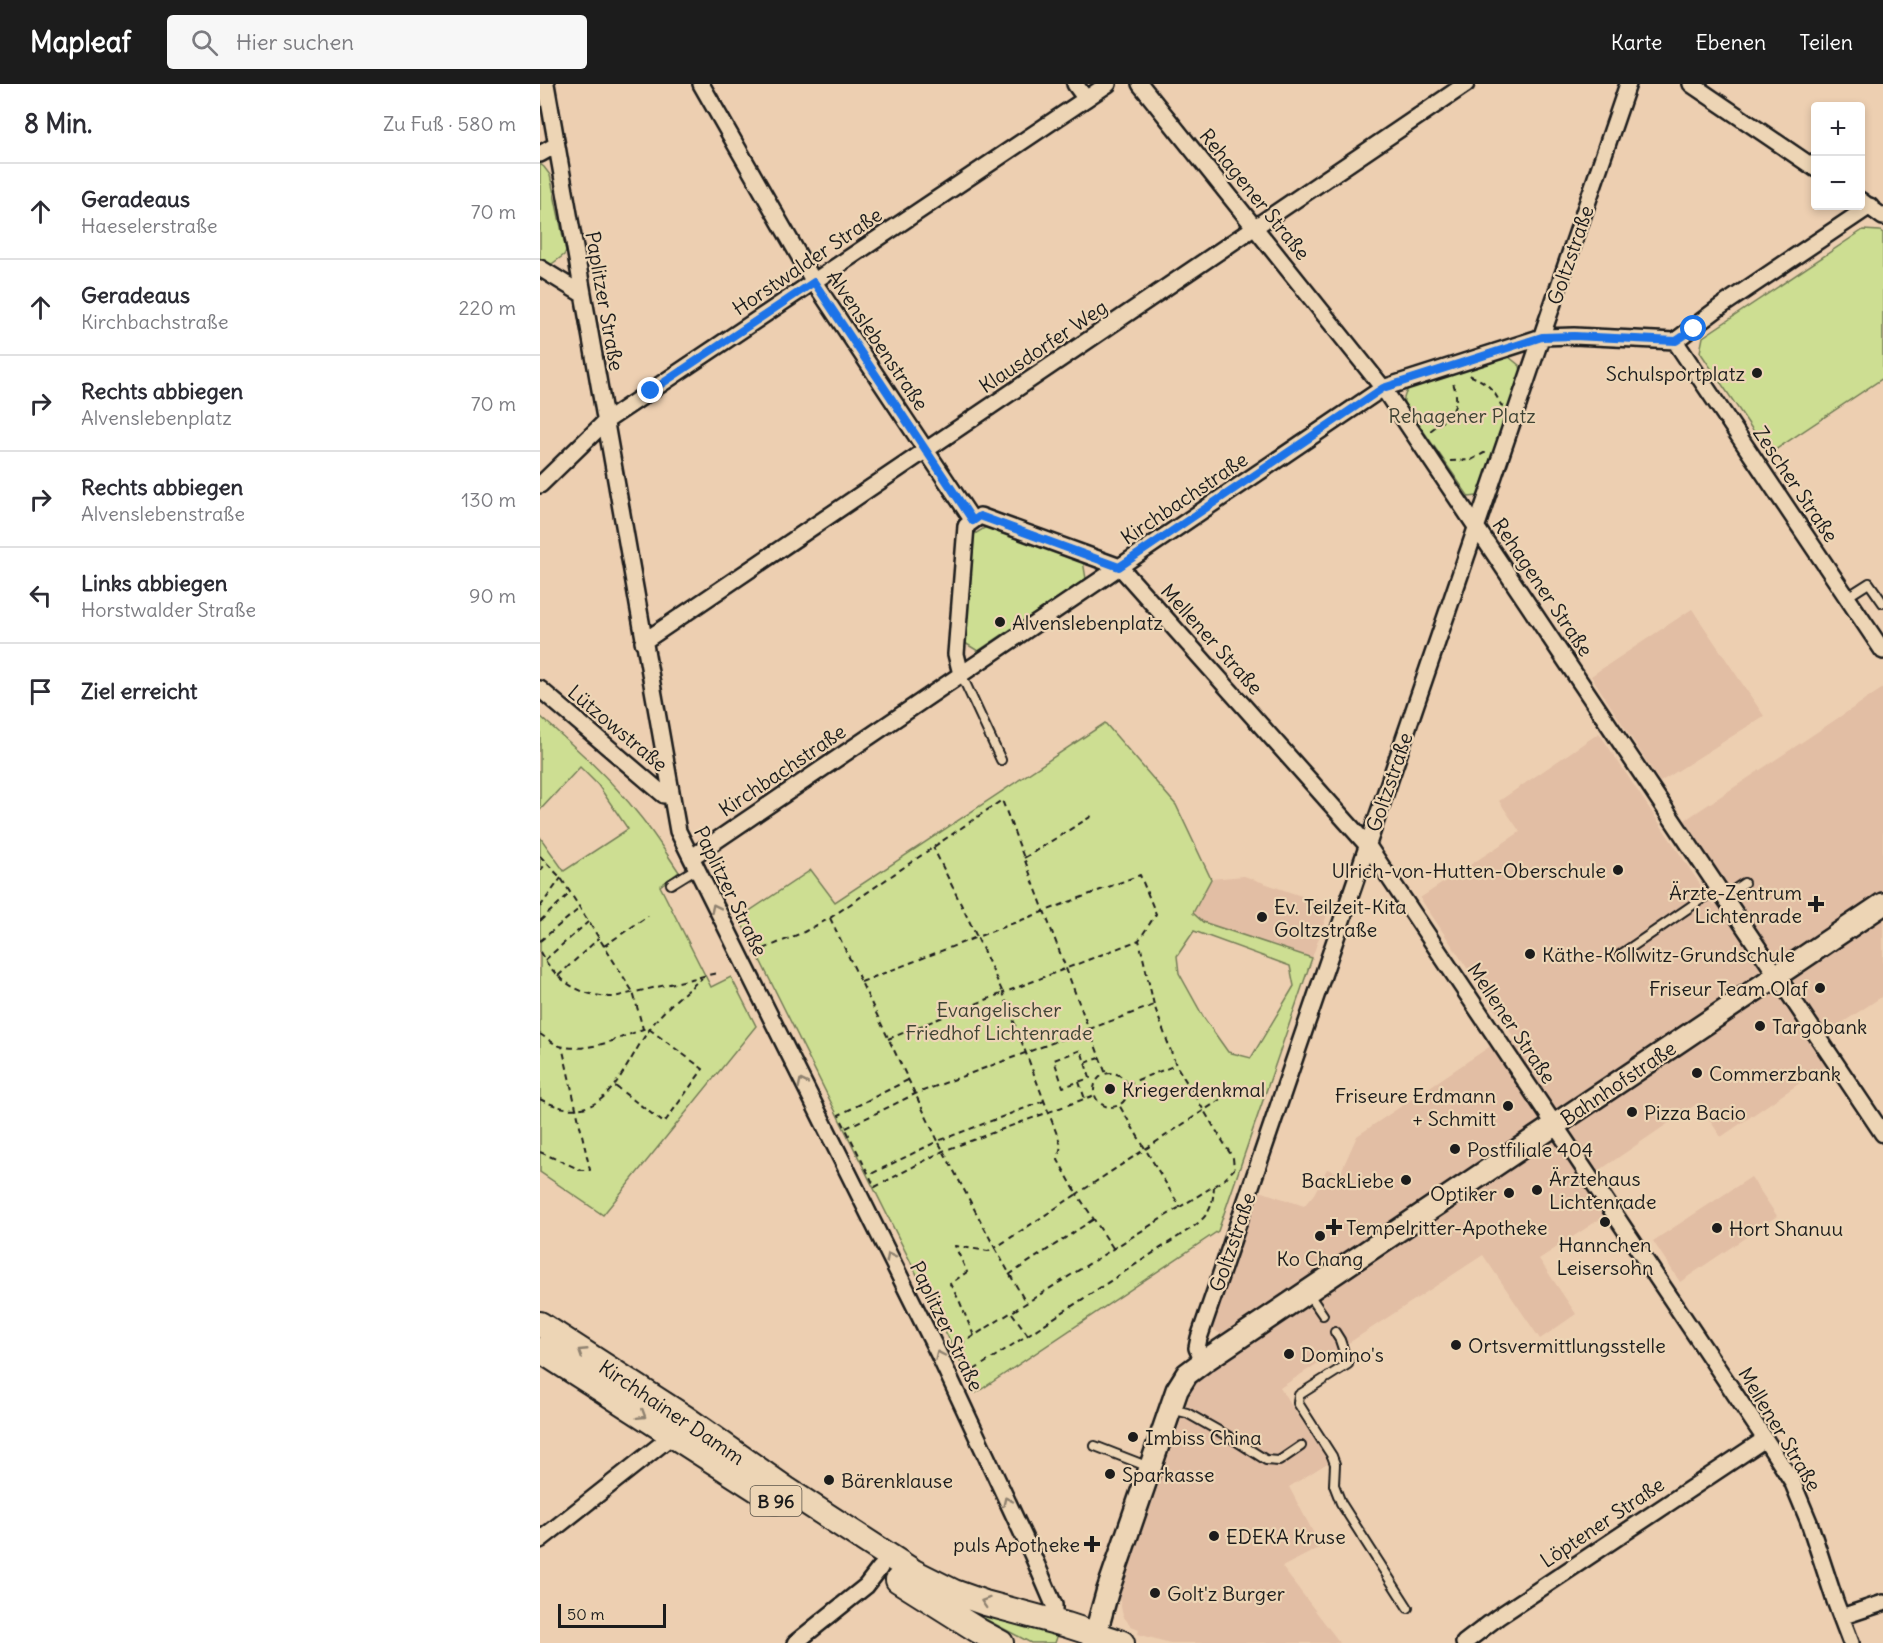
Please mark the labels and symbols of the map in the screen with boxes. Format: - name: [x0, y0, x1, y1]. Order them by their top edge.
- street label: Rehagener Straße: [1194, 123, 1316, 265]
- street label: Horstwalder Straße: [727, 202, 887, 320]
- street label: Goltzstraße: [1541, 202, 1599, 308]
- street label: Paplitzer Straße: [580, 229, 630, 373]
- street label: Alvenslebenstraße: [822, 265, 934, 415]
- street label: Klausdorfer Weg: [974, 294, 1112, 398]
- route start: [1680, 315, 1706, 341]
- place label: Schulsportplatz: [1606, 361, 1745, 386]
- marker: Schulsportplatz: [1750, 366, 1764, 380]
- route end: [637, 377, 663, 403]
- park label: Rehagener Platz: [1388, 403, 1536, 428]
- street label: Zescher Straße: [1748, 421, 1844, 547]
- street label: Kirchbachstraße: [1116, 446, 1252, 550]
- street label: Rehagener Straße: [1487, 513, 1599, 661]
- street label: Mellener Straße: [1156, 578, 1268, 700]
- place label: Alvenslebenplatz: [1012, 610, 1163, 635]
- marker: Alvenslebenplatz: [993, 615, 1007, 629]
- street label: Lützowstraße: [563, 679, 673, 777]
- street label: Kirchbachstraße: [714, 718, 850, 822]
- street label: Goltzstraße: [1360, 729, 1418, 835]
- street label: Paplitzer Straße: [689, 822, 773, 960]
- place label: Ulrich-von-Hutten-Oberschule: [1331, 858, 1606, 883]
- marker: Ulrich-von-Hutten-Oberschule: [1611, 863, 1625, 877]
- place label: Ärzte-Zentrum Lichtenrade: [1669, 880, 1802, 928]
- place label: Ev. Teilzeit-Kita Goltzstraße: [1274, 894, 1407, 942]
- marker: Ärzte-Zentrum Lichtenrade: [1807, 895, 1825, 913]
- one-way arrow: [711, 903, 723, 914]
- marker: Ev. Teilzeit-Kita Goltzstraße: [1255, 910, 1269, 924]
- place label: Käthe-Kollwitz-Grundschule: [1542, 942, 1795, 967]
- marker: Käthe-Kollwitz-Grundschule: [1523, 947, 1537, 961]
- street label: Mellener Straße: [1462, 958, 1562, 1088]
- place label: Friseur Team Olaf: [1649, 976, 1808, 1001]
- marker: Friseur Team Olaf: [1813, 981, 1827, 995]
- park label: Evangelischer Friedhof Lichtenrade: [905, 997, 1093, 1045]
- place label: Targobank: [1772, 1014, 1867, 1039]
- marker: Targobank: [1753, 1019, 1767, 1033]
- street label: Bahnhofstraße: [1556, 1035, 1680, 1131]
- place label: Commerzbank: [1709, 1061, 1841, 1086]
- marker: Commerzbank: [1690, 1066, 1704, 1080]
- place label: Kriegerdenkmal: [1122, 1077, 1265, 1102]
- one-way arrow: [798, 1078, 809, 1089]
- marker: Kriegerdenkmal: [1103, 1082, 1117, 1096]
- place label: Friseure Erdmann + Schmitt: [1335, 1083, 1496, 1131]
- marker: Friseure Erdmann + Schmitt: [1501, 1099, 1515, 1113]
- place label: Pizza Bacio: [1644, 1100, 1746, 1125]
- marker: Pizza Bacio: [1625, 1105, 1639, 1119]
- place label: Postfiliale 404: [1467, 1137, 1593, 1162]
- marker: Postfiliale 404: [1448, 1142, 1462, 1156]
- place label: Ärztehaus Lichtenrade: [1549, 1166, 1657, 1214]
- place label: BackLiebe: [1301, 1168, 1394, 1193]
- marker: BackLiebe: [1399, 1173, 1413, 1187]
- place label: Optiker: [1430, 1181, 1497, 1206]
- marker: Ärztehaus Lichtenrade: [1530, 1183, 1544, 1197]
- marker: Optiker: [1502, 1186, 1516, 1200]
- street label: Goltzstraße: [1203, 1189, 1261, 1295]
- place label: Tempelritter-Apotheke: [1346, 1215, 1547, 1240]
- marker: Hannchen Leisersohn: [1598, 1215, 1612, 1229]
- place label: Hort Shanuu: [1729, 1216, 1843, 1241]
- marker: Tempelritter-Apotheke: [1327, 1220, 1341, 1234]
- marker: Hort Shanuu: [1710, 1221, 1724, 1235]
- marker: Ko Chang: [1313, 1229, 1327, 1243]
- place label: Hannchen Leisersohn: [1556, 1232, 1654, 1280]
- place label: Ko Chang: [1277, 1246, 1364, 1271]
- one-way arrow: [886, 1253, 897, 1263]
- street label: Paplitzer Straße: [905, 1257, 989, 1395]
- place label: Ortsvermittlungsstelle: [1468, 1333, 1666, 1358]
- marker: Ortsvermittlungsstelle: [1449, 1338, 1463, 1352]
- place label: Domino's: [1301, 1342, 1384, 1367]
- one-way arrow: [578, 1347, 588, 1359]
- marker: Domino's: [1282, 1347, 1296, 1361]
- one-way arrow: [934, 1350, 946, 1361]
- street label: Kirchhainer Damm: [595, 1354, 749, 1470]
- street label: Mellener Straße: [1733, 1362, 1827, 1496]
- one-way arrow: [636, 1408, 647, 1419]
- place label: Imbiss China: [1145, 1425, 1262, 1450]
- marker: Imbiss China: [1126, 1430, 1140, 1444]
- place label: Sparkasse: [1122, 1462, 1215, 1487]
- marker: Sparkasse: [1103, 1467, 1117, 1481]
- place label: Bärenklause: [841, 1468, 953, 1493]
- street label: Löptener Straße: [1535, 1471, 1669, 1573]
- marker: Bärenklause: [822, 1473, 836, 1487]
- road number: B 96: [750, 1486, 802, 1516]
- one-way arrow: [1003, 1496, 1015, 1507]
- place label: EDEKA Kruse: [1226, 1524, 1346, 1549]
- marker: EDEKA Kruse: [1207, 1529, 1221, 1543]
- place label: puls Apotheke: [953, 1532, 1080, 1557]
- marker: puls Apotheke: [1085, 1537, 1099, 1551]
- place label: Golt'z Burger: [1167, 1581, 1285, 1606]
- marker: Golt'z Burger: [1148, 1586, 1162, 1600]
- one-way arrow: [980, 1597, 991, 1609]
- scale bar: [558, 1601, 666, 1628]

